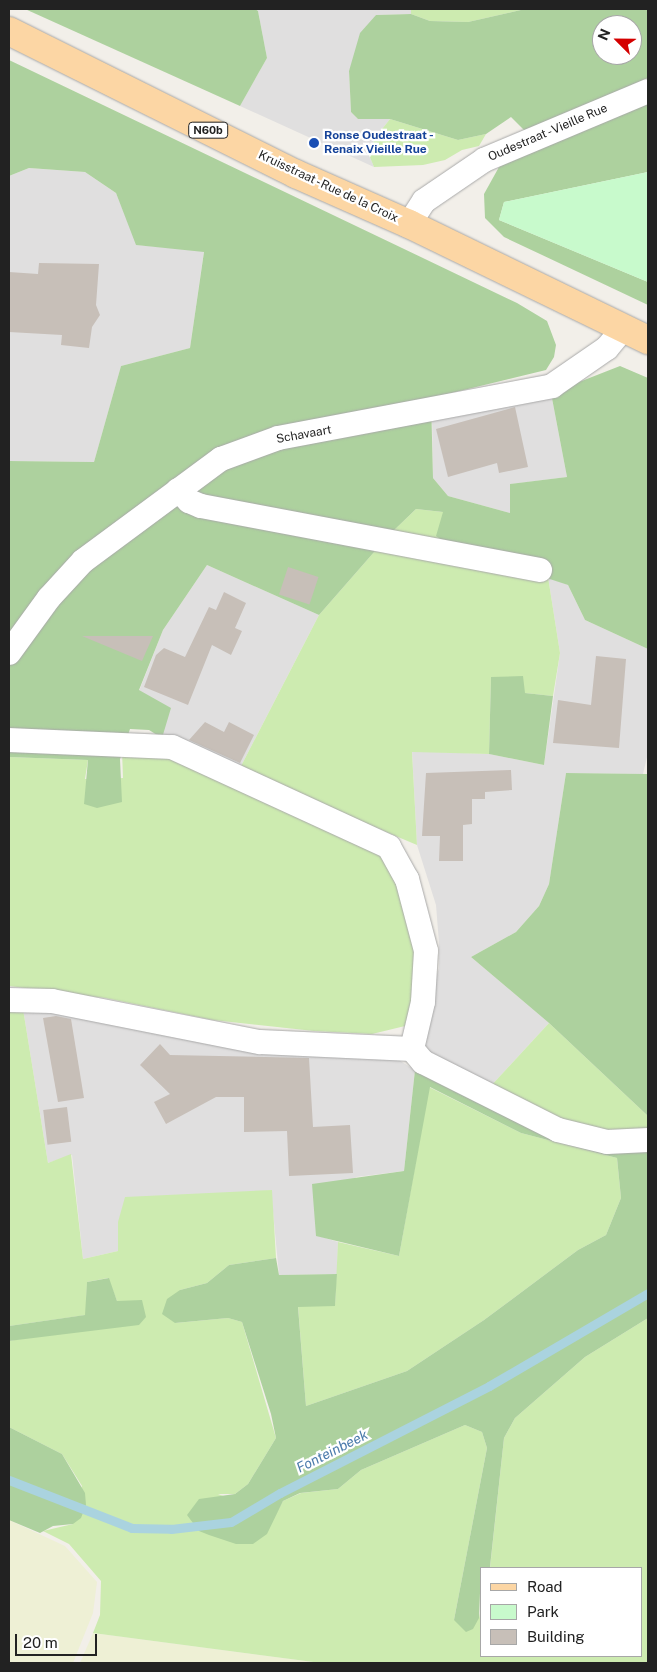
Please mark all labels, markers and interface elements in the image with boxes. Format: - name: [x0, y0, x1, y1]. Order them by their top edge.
- north arrow: [592, 15, 642, 65]
- text: N: [595, 26, 614, 43]
- street label: Oudestraat - Vieille Rue: [484, 101, 612, 165]
- road number: N60b: [188, 122, 228, 138]
- place label: Ronse Oudestraat - Renaix Vieille Rue: [324, 129, 434, 157]
- marker: Ronse Oudestraat - Renaix Vieille Rue: [308, 137, 320, 149]
- street label: Kruisstraat - Rue de la Croix: [254, 147, 402, 227]
- street label: Schavaart: [275, 423, 333, 447]
- water label: Fonteinbeek: [293, 1426, 371, 1476]
- legend: [480, 1567, 642, 1657]
- text: Road: [527, 1578, 563, 1595]
- text: Park: [527, 1603, 559, 1620]
- scale bar: [18, 1624, 100, 1656]
- text: Building: [527, 1628, 585, 1645]
- text: 20 m: [23, 1634, 58, 1651]

